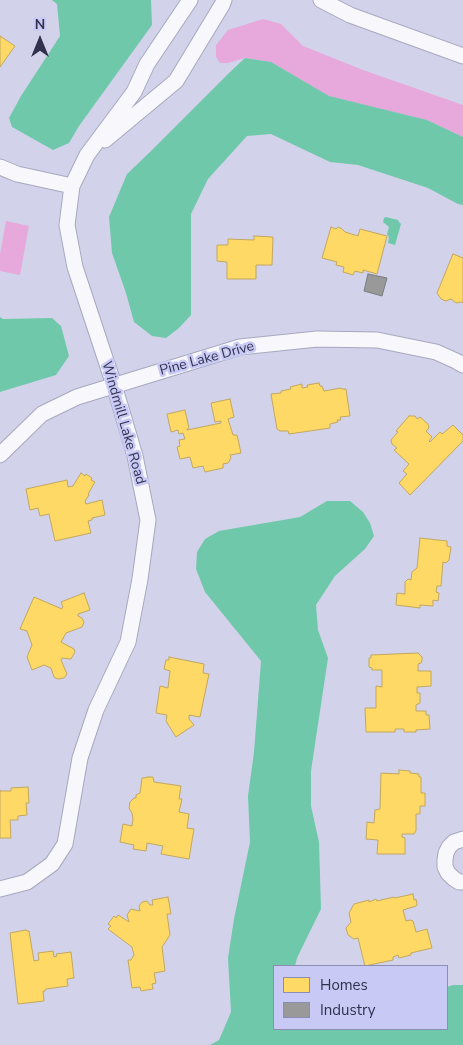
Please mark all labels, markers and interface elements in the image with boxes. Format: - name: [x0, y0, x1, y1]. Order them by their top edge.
- north arrow: [15, 15, 65, 65]
- text: N: [35, 15, 45, 34]
- street label: Pine Lake Drive: [158, 338, 256, 380]
- street label: Windmill Lake Road: [97, 359, 149, 487]
- legend: [273, 965, 448, 1030]
- text: Homes: [320, 975, 368, 995]
- text: Industry: [320, 1000, 375, 1020]

